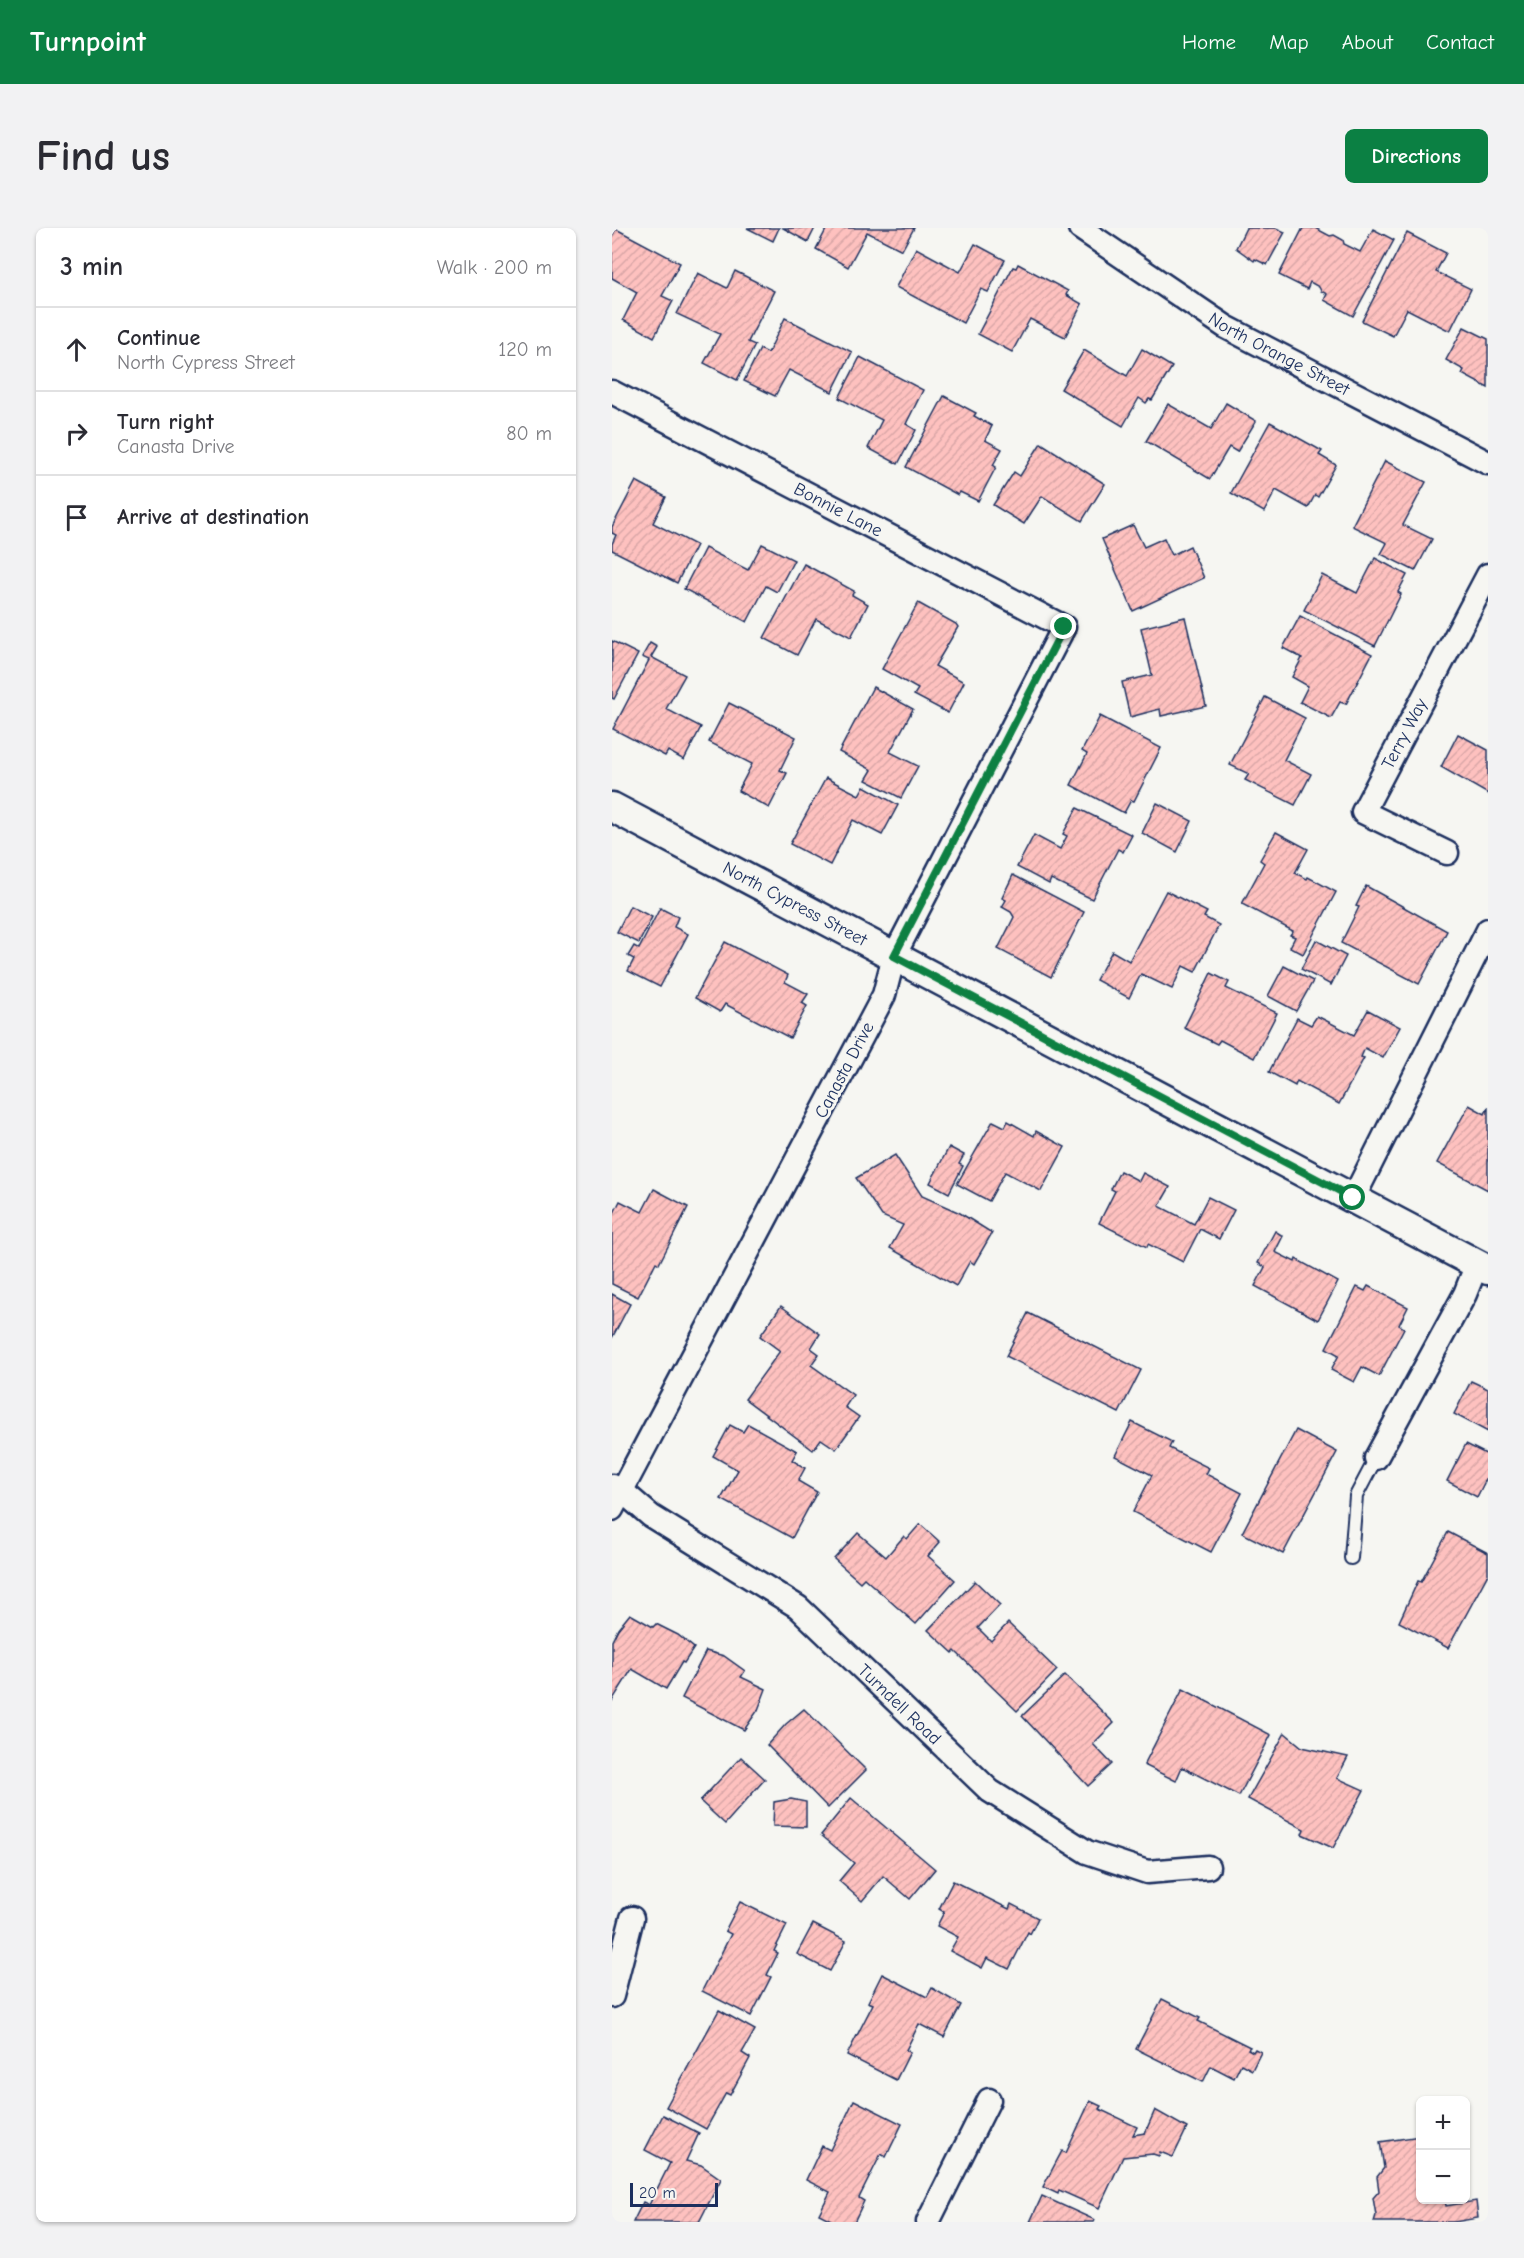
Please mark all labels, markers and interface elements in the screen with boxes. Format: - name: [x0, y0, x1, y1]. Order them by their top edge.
- text: Turnpoint: [30, 26, 146, 58]
- text: Home: [1182, 30, 1236, 54]
- text: Map: [1269, 30, 1309, 54]
- text: About: [1342, 30, 1393, 54]
- text: Contact: [1426, 30, 1494, 54]
- button: Directions: [1345, 129, 1488, 183]
- text: Find us: [36, 132, 170, 181]
- text: 3 min: [60, 252, 123, 282]
- text: Walk · 200 m: [437, 256, 552, 279]
- street label: North Orange Street: [1204, 308, 1354, 401]
- text: Continue: [117, 325, 200, 351]
- icon: ahead: [60, 333, 93, 366]
- text: 120 m: [498, 338, 552, 361]
- text: North Cypress Street: [117, 351, 295, 374]
- text: Turn right: [117, 409, 214, 435]
- icon: right: [60, 417, 93, 450]
- text: 80 m: [506, 422, 552, 445]
- text: Canasta Drive: [117, 435, 234, 458]
- street label: Bonnie Lane: [790, 478, 886, 542]
- icon: arrive: [60, 501, 93, 534]
- text: Arrive at destination: [117, 504, 309, 530]
- route end: [1050, 613, 1076, 639]
- street label: Terry Way: [1377, 694, 1432, 773]
- street label: North Cypress Street: [719, 857, 871, 951]
- street label: Canasta Drive: [810, 1019, 879, 1122]
- route start: [1339, 1184, 1365, 1210]
- street label: Turndell Road: [853, 1660, 945, 1749]
- map controls: [1416, 2096, 1470, 2204]
- button: +: [1416, 2096, 1470, 2150]
- button: −: [1416, 2150, 1470, 2204]
- scale bar: [630, 2180, 718, 2208]
- text: 20 m: [639, 2184, 676, 2202]

